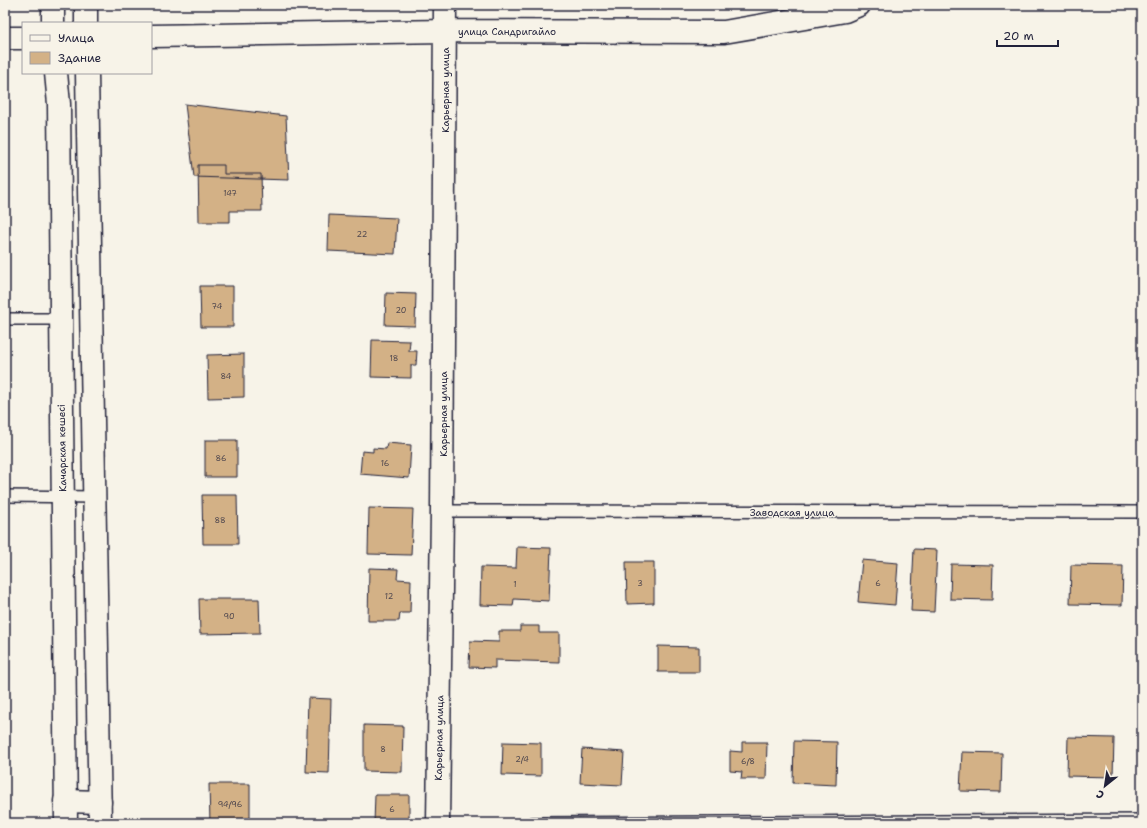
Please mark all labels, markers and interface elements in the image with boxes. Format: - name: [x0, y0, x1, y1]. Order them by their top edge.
- legend: [22, 22, 152, 74]
- scale bar: [997, 22, 1058, 48]
- street label: улица Сандригайло: [458, 25, 556, 38]
- text: 20 m: [1003, 28, 1034, 44]
- text: Улица: [58, 30, 95, 46]
- street label: Карьерная улица: [439, 46, 452, 133]
- text: Здание: [58, 50, 102, 66]
- house number: 147: [223, 188, 237, 199]
- house number: 22: [357, 229, 368, 240]
- house number: 74: [212, 301, 223, 312]
- house number: 20: [396, 305, 406, 316]
- house number: 18: [390, 353, 398, 364]
- street label: Карьерная улица: [437, 370, 450, 457]
- house number: 84: [221, 371, 232, 382]
- street label: Качарская көшесі: [55, 404, 69, 492]
- house number: 86: [216, 453, 227, 464]
- house number: 16: [381, 458, 390, 469]
- street label: Заводская улица: [750, 506, 835, 519]
- house number: 88: [214, 515, 226, 526]
- house number: 3: [637, 578, 643, 589]
- house number: 6: [875, 578, 881, 589]
- house number: 1: [513, 579, 517, 590]
- house number: 12: [385, 591, 394, 602]
- house number: 90: [223, 611, 235, 622]
- street label: Карьерная улица: [432, 694, 446, 781]
- house number: 8: [380, 744, 386, 755]
- house number: 2/4: [515, 754, 529, 765]
- house number: 6/8: [741, 756, 755, 767]
- north arrow: [1085, 766, 1125, 806]
- text: С: [1093, 786, 1107, 802]
- house number: 94/96: [218, 799, 243, 810]
- house number: 6: [389, 804, 395, 815]

